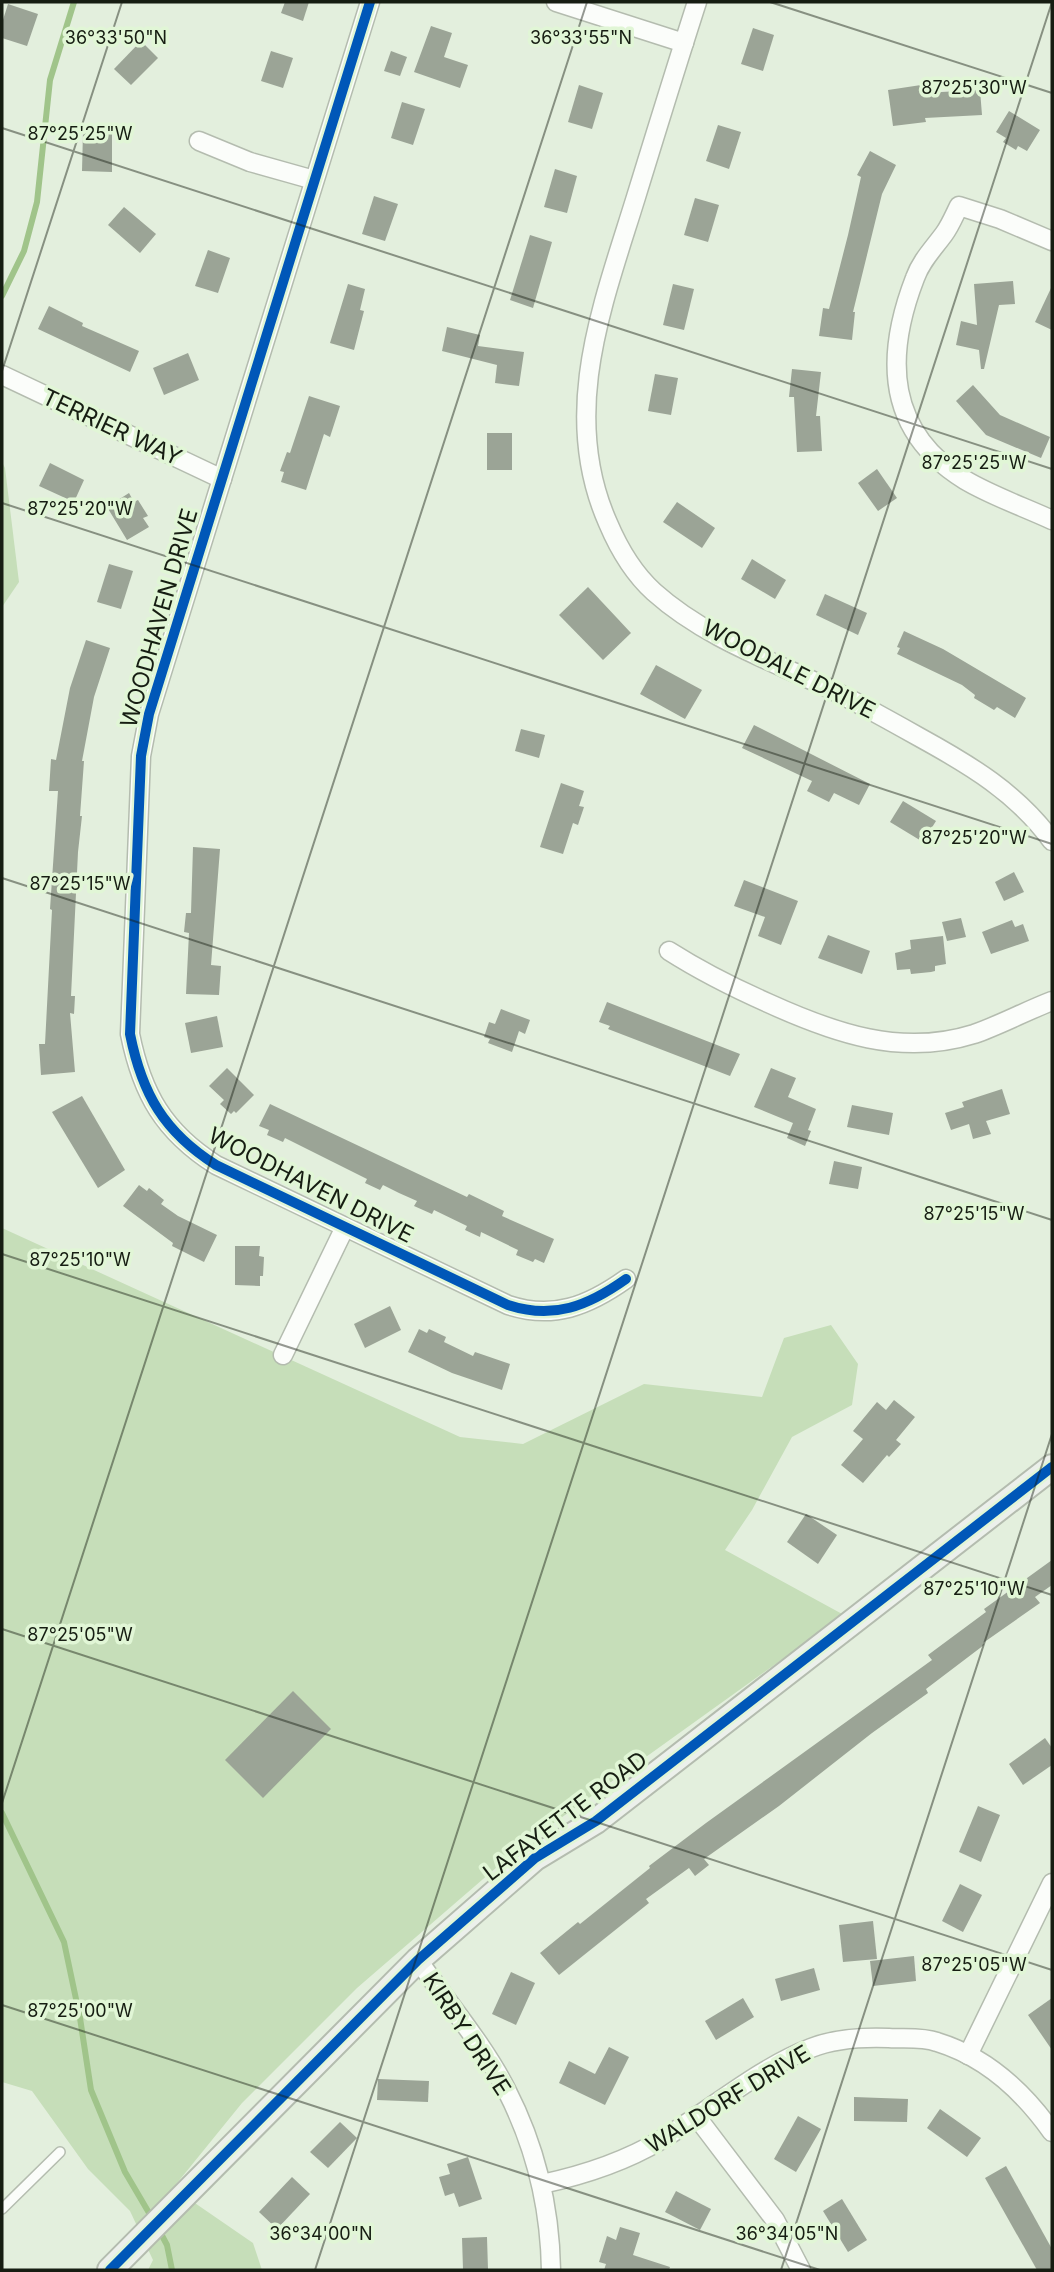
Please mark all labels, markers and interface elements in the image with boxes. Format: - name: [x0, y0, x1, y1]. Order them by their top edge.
- text: 36°33'50"N: [65, 27, 167, 48]
- text: 36°33'55"N: [530, 27, 632, 48]
- text: 87°25'30"W: [921, 77, 1027, 98]
- text: 87°25'25"W: [28, 123, 133, 144]
- street label: TERRIER WAY: [38, 382, 187, 472]
- text: 87°25'25"W: [922, 452, 1027, 473]
- text: 87°25'20"W: [27, 498, 133, 519]
- street label: WOODHAVEN DRIVE: [114, 505, 204, 731]
- street label: WOODALE DRIVE: [698, 613, 880, 725]
- text: 87°25'20"W: [921, 827, 1027, 848]
- text: 87°25'15"W: [29, 873, 131, 894]
- street label: WOODHAVEN DRIVE: [204, 1121, 418, 1249]
- text: 87°25'15"W: [923, 1203, 1025, 1224]
- text: 87°25'10"W: [29, 1249, 131, 1270]
- text: 87°25'10"W: [923, 1578, 1025, 1599]
- text: 87°25'05"W: [27, 1624, 133, 1645]
- street label: LAFAYETTE ROAD: [477, 1745, 653, 1887]
- text: 87°25'05"W: [921, 1954, 1027, 1975]
- street label: KIRBY DRIVE: [417, 1967, 517, 2101]
- text: 87°25'00"W: [27, 2000, 133, 2021]
- street label: WALDORF DRIVE: [641, 2039, 815, 2159]
- text: 36°34'00"N: [269, 2223, 373, 2244]
- text: 36°34'05"N: [736, 2223, 838, 2244]

